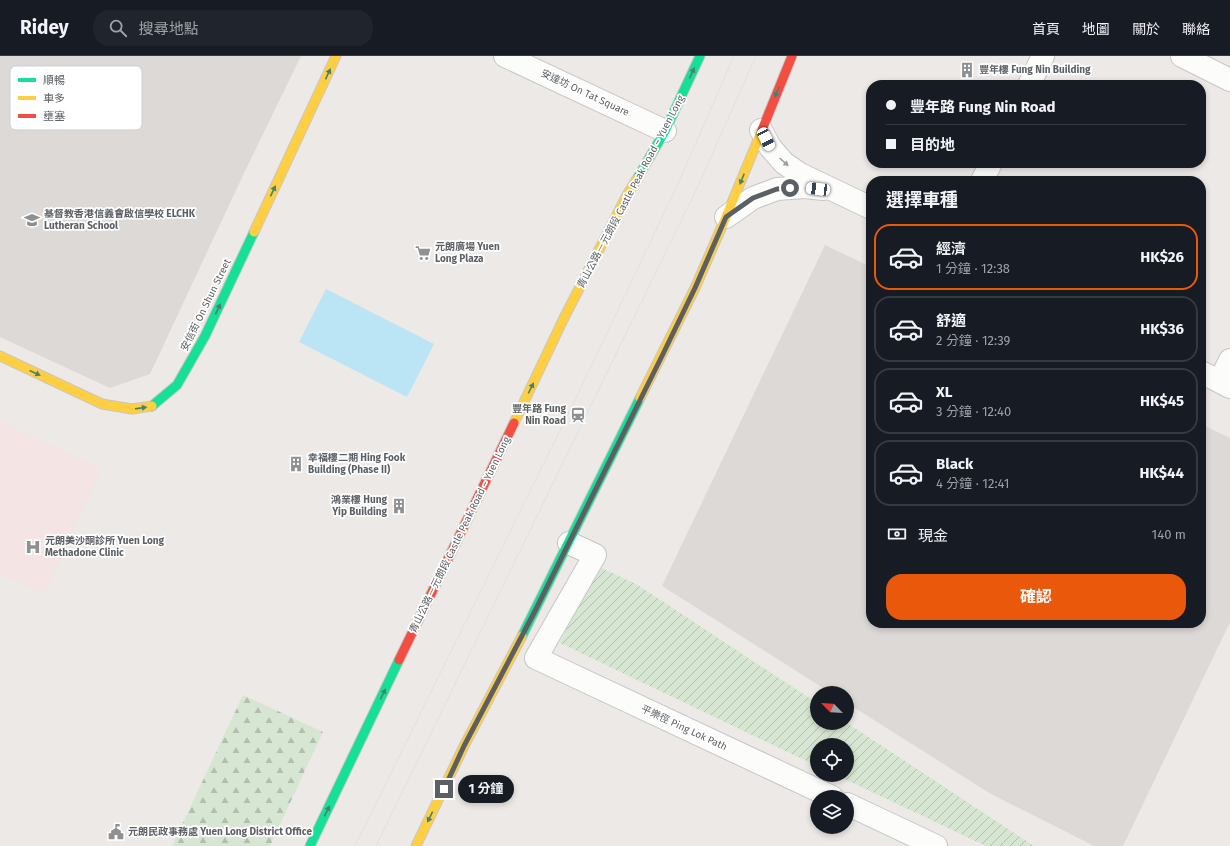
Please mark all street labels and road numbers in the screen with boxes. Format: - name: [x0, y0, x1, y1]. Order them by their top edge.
- street label: 安達坊 On Tat Square: [539, 67, 631, 119]
- street label: 青山公路－元朗段 Castle Peak Road – Yuen Long: [575, 93, 688, 290]
- street label: 安信街 On Shun Street: [179, 257, 234, 353]
- street label: 青山公路－元朗段 Castle Peak Road – Yuen Long: [407, 434, 513, 635]
- street label: 平樂徑 Ping Lok Path: [639, 703, 729, 753]

